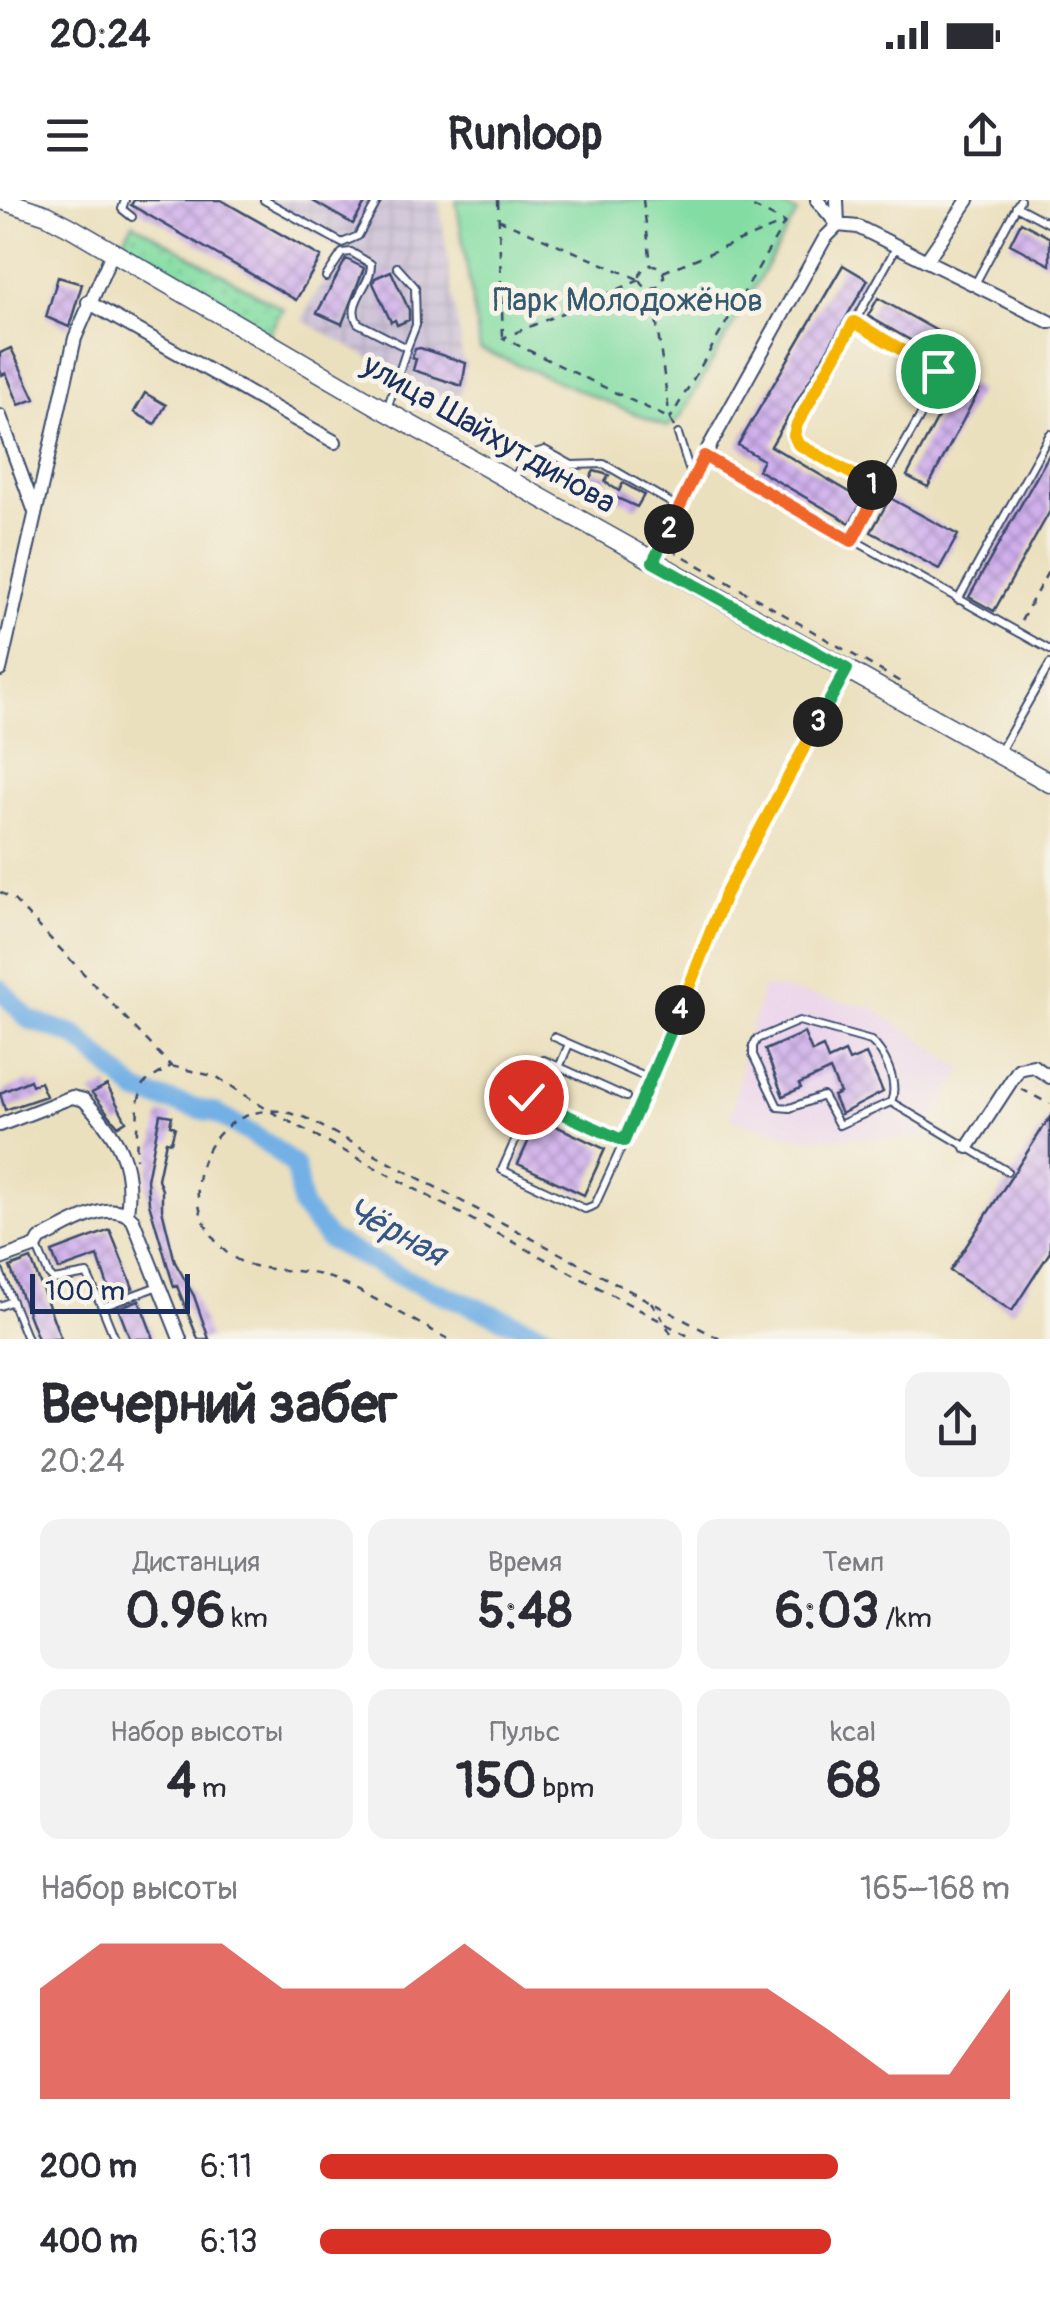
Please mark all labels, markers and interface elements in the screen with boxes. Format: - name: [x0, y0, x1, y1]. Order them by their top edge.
- text: 20:24: [50, 11, 151, 59]
- text: Runloop: [448, 107, 602, 163]
- icon: menu: [40, 108, 95, 163]
- icon: share: [955, 108, 1010, 163]
- park label: Парк Молодожёнов: [493, 281, 763, 321]
- pin: [896, 329, 981, 414]
- icon: arrive: [911, 344, 966, 399]
- street label: улица Шайхутдинова: [354, 345, 623, 523]
- pin: 1: [847, 460, 897, 510]
- text: 1: [867, 467, 877, 502]
- pin: 2: [644, 504, 694, 554]
- text: 2: [661, 511, 677, 546]
- pin: 3: [793, 697, 843, 747]
- text: 3: [810, 704, 826, 739]
- pin: 4: [655, 985, 705, 1035]
- text: 4: [672, 992, 688, 1027]
- pin: [484, 1055, 569, 1140]
- icon: check: [499, 1070, 554, 1125]
- water label: Чёрная: [339, 1188, 457, 1278]
- scale bar: [30, 1269, 190, 1314]
- text: 100 m: [45, 1274, 125, 1309]
- text: Вечерний забег: [40, 1370, 397, 1439]
- button: share: [905, 1372, 1010, 1477]
- text: 20:24: [40, 1442, 125, 1482]
- text: Дистанция: [133, 1545, 260, 1580]
- text: Время: [488, 1545, 562, 1580]
- text: Темп: [822, 1545, 884, 1580]
- text: 0.96: [125, 1580, 225, 1643]
- text: 5:48: [478, 1580, 572, 1643]
- text: 6:03: [775, 1580, 879, 1643]
- text: km: [225, 1601, 268, 1636]
- text: /km: [879, 1601, 932, 1636]
- text: Набор высоты: [110, 1715, 283, 1750]
- text: Пульс: [490, 1715, 560, 1750]
- text: kcal: [831, 1715, 876, 1750]
- text: 4: [167, 1750, 196, 1813]
- text: 150: [456, 1750, 536, 1813]
- text: 68: [826, 1750, 880, 1813]
- text: m: [196, 1771, 227, 1806]
- text: bpm: [536, 1771, 594, 1806]
- text: Набор высоты: [40, 1869, 238, 1909]
- text: 165–168 m: [860, 1869, 1010, 1909]
- text: 200 m: [40, 2147, 137, 2187]
- text: 6:11: [200, 2147, 252, 2187]
- text: 400 m: [40, 2222, 138, 2262]
- text: 6:13: [200, 2222, 258, 2262]

